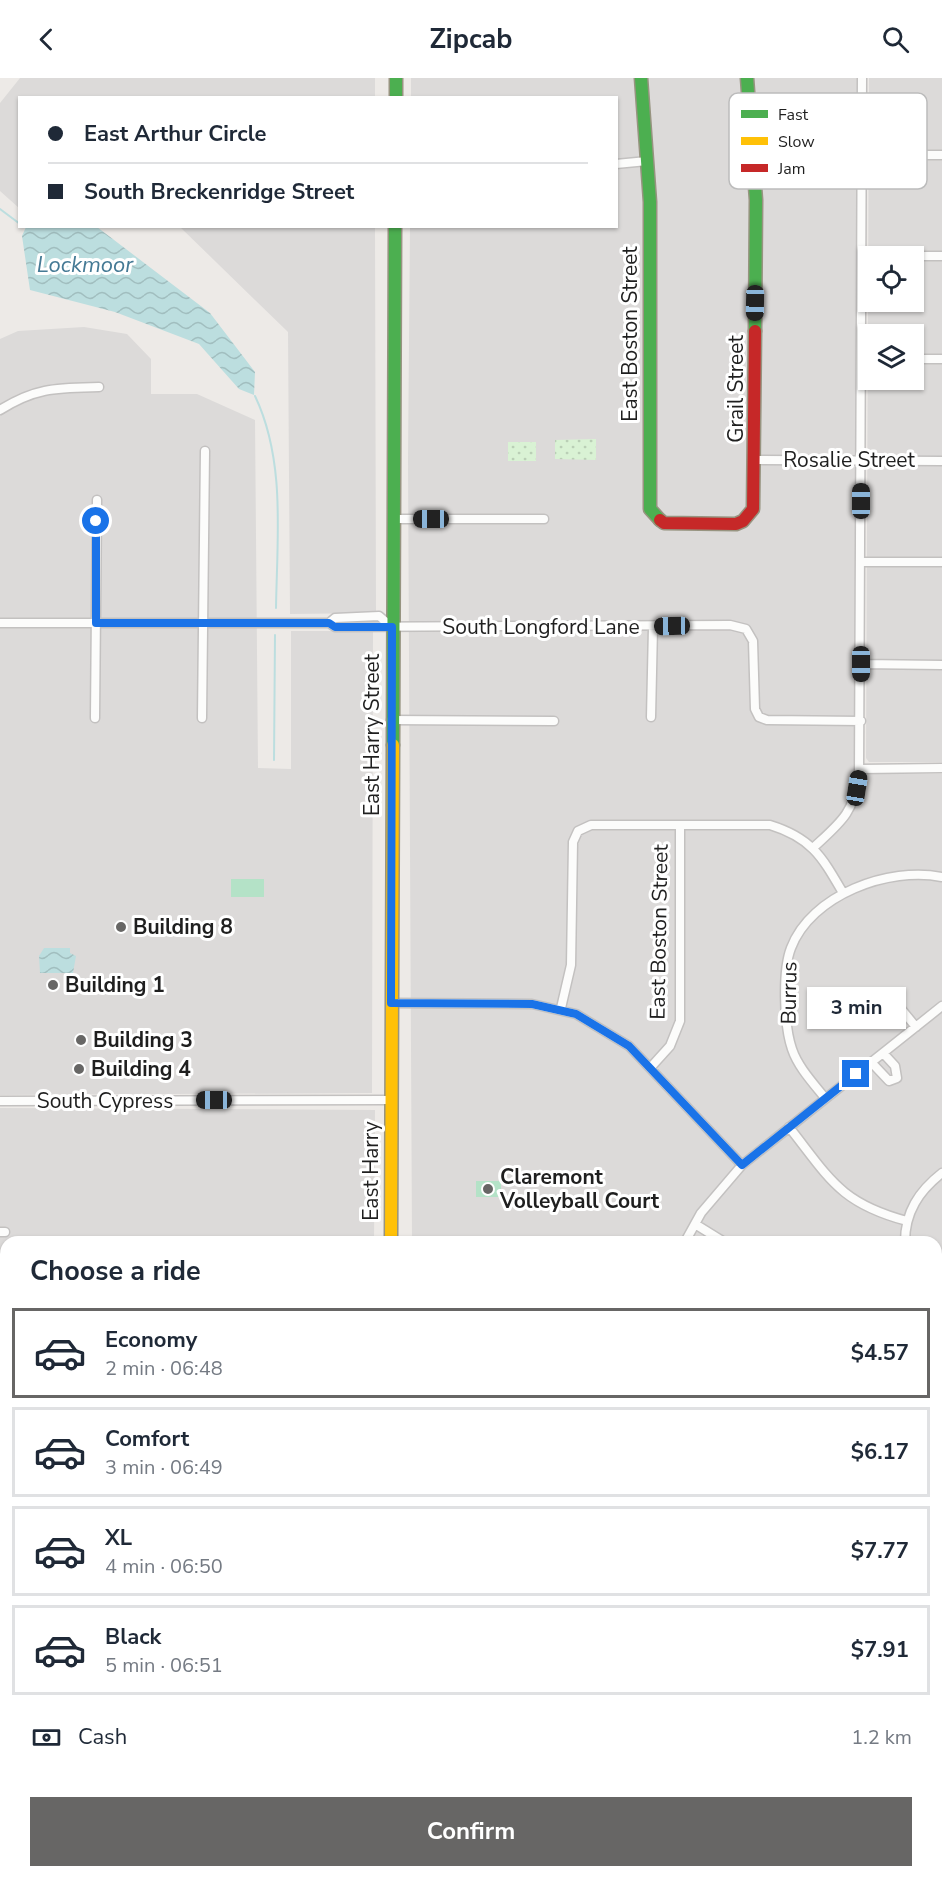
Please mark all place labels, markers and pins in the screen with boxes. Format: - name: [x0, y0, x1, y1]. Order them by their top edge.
- place label: Building 8: [133, 913, 233, 941]
- marker: Building 8: [114, 920, 128, 934]
- place label: Building 1: [65, 971, 165, 999]
- marker: Building 1: [46, 978, 60, 992]
- place label: Building 3: [93, 1026, 193, 1054]
- marker: Building 3: [74, 1033, 88, 1047]
- place label: Building 4: [91, 1055, 191, 1083]
- marker: Building 4: [72, 1062, 86, 1076]
- place label: Claremont Volleyball Court: [499, 1163, 660, 1215]
- marker: Claremont Volleyball Court: [481, 1182, 495, 1196]

